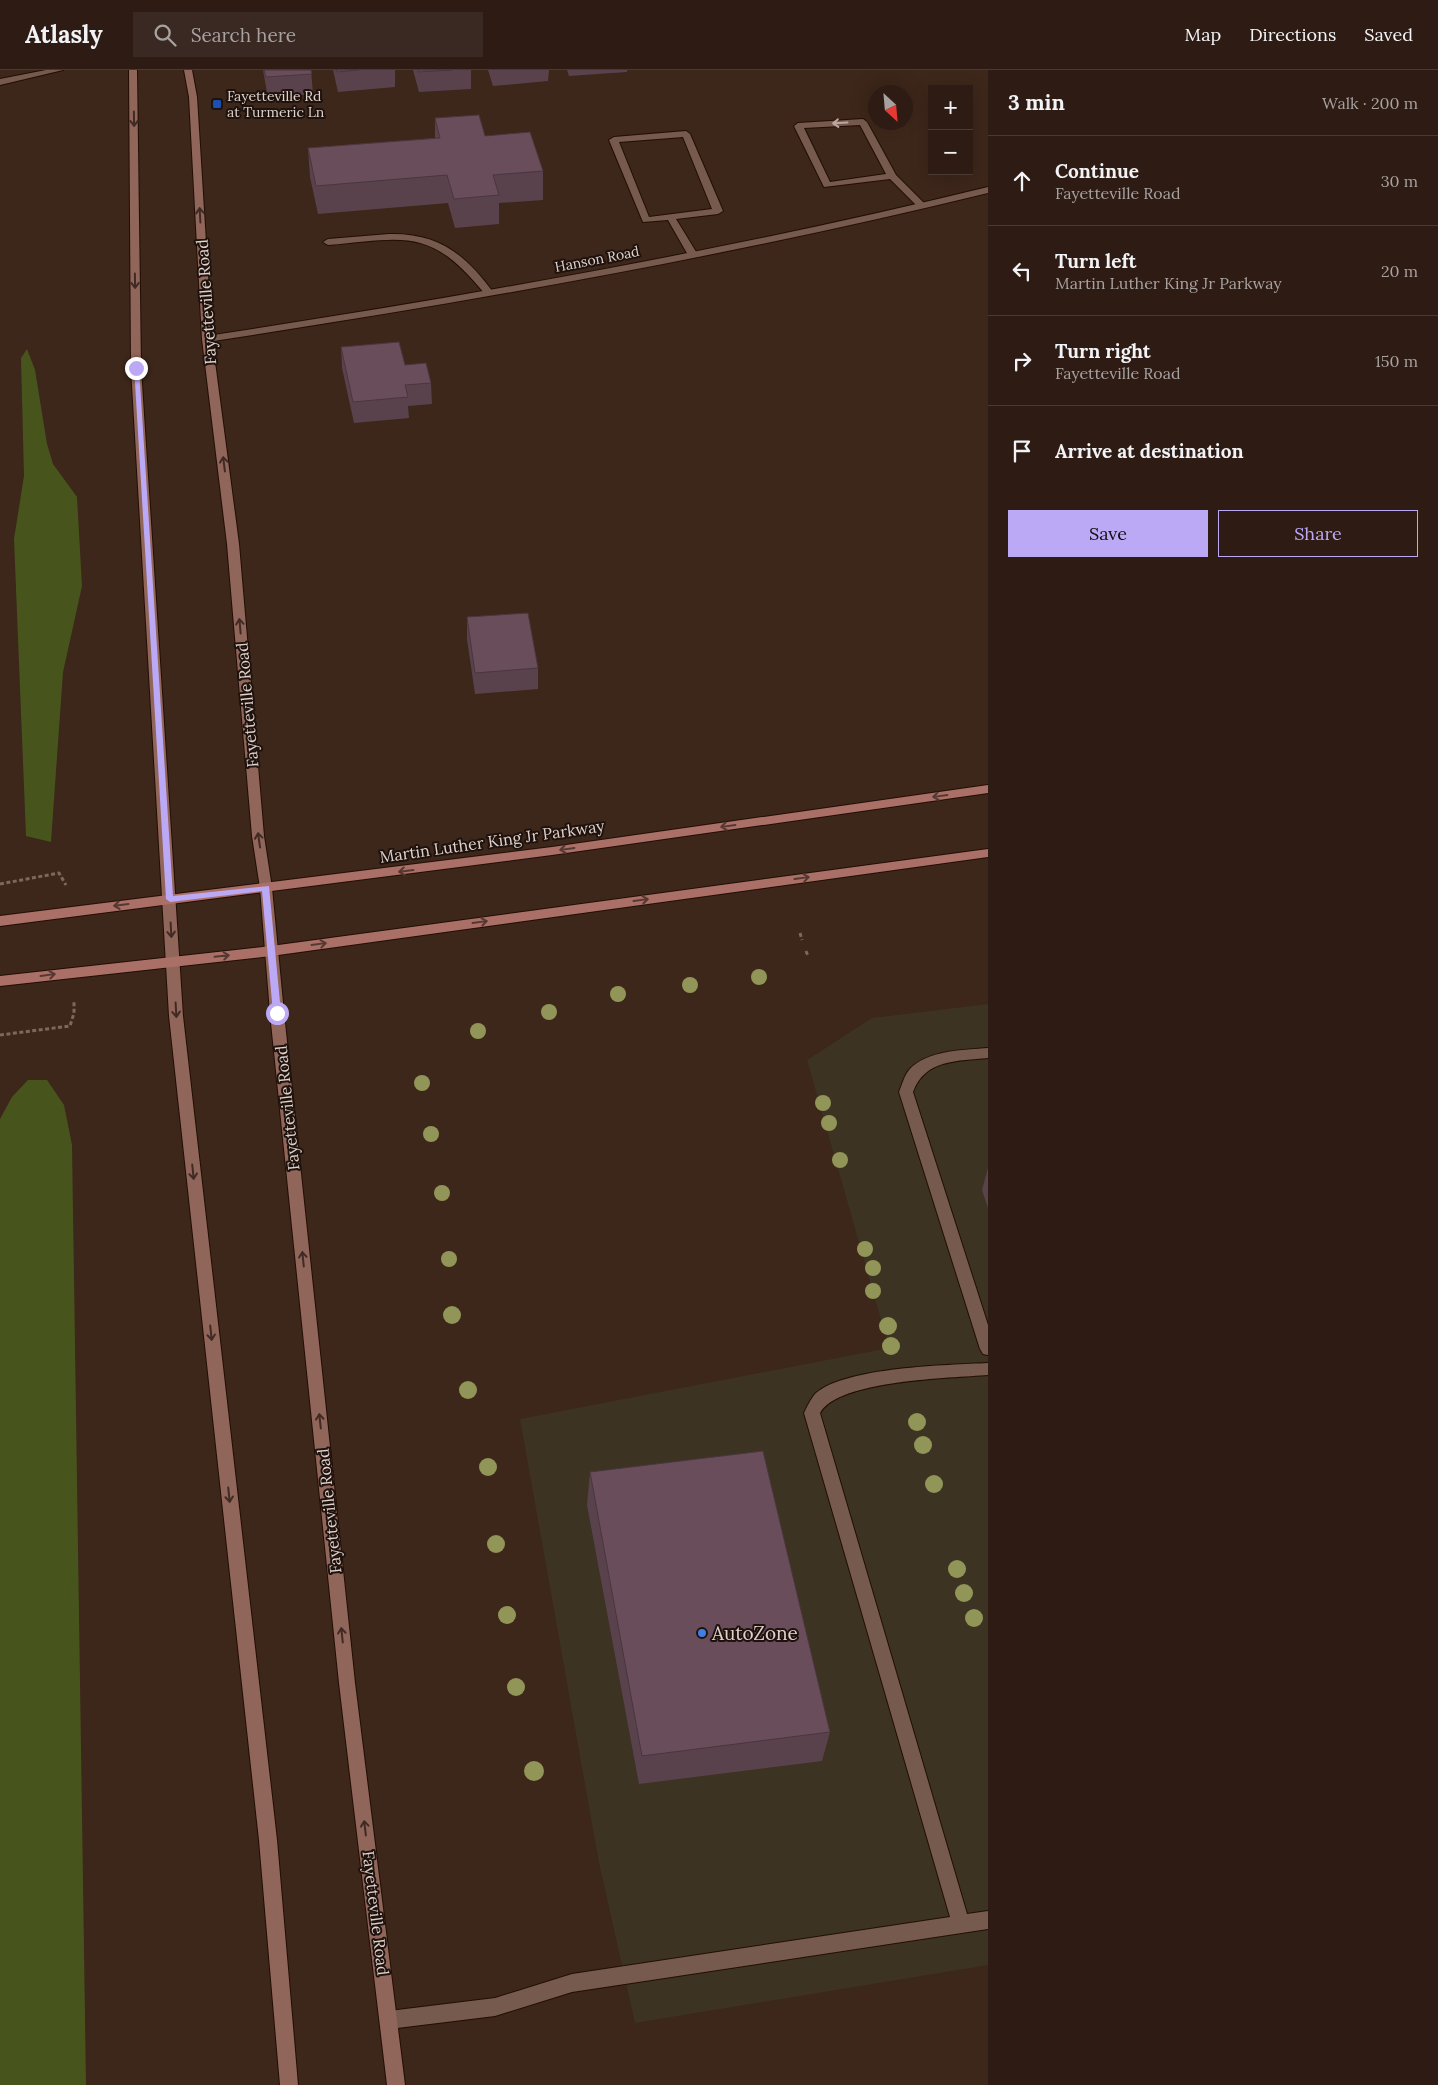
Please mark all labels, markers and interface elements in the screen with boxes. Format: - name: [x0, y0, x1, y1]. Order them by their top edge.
- search box: [133, 12, 483, 57]
- text: Atlasly: [25, 19, 103, 50]
- icon: search: [151, 21, 179, 49]
- text: Search here: [191, 23, 296, 47]
- text: Map: [1185, 23, 1221, 46]
- text: Directions: [1249, 23, 1336, 46]
- text: Saved: [1364, 23, 1413, 46]
- north arrow: [868, 85, 913, 130]
- map controls: [928, 85, 973, 175]
- button: +: [928, 85, 973, 130]
- place label: Fayetteville Rd at Turmeric Ln: [227, 87, 325, 121]
- text: 3 min: [1008, 89, 1065, 116]
- text: Walk · 200 m: [1322, 93, 1418, 113]
- marker: Fayetteville Rd at Turmeric Ln: [211, 98, 223, 110]
- one-way arrow: [129, 110, 138, 126]
- one-way arrow: [832, 119, 848, 128]
- button: −: [928, 130, 973, 175]
- text: Continue: [1055, 159, 1139, 183]
- icon: ahead: [1008, 167, 1036, 195]
- text: 30 m: [1381, 171, 1418, 191]
- text: Fayetteville Road: [1055, 183, 1181, 203]
- one-way arrow: [195, 208, 204, 224]
- street label: Fayetteville Road: [192, 238, 220, 365]
- street label: Hanson Road: [553, 242, 641, 276]
- text: Turn left: [1055, 249, 1136, 273]
- icon: left: [1008, 257, 1036, 285]
- text: 20 m: [1381, 261, 1418, 281]
- one-way arrow: [131, 273, 140, 289]
- text: Martin Luther King Jr Parkway: [1055, 273, 1282, 293]
- text: Turn right: [1055, 339, 1151, 363]
- icon: right: [1008, 347, 1036, 375]
- text: 150 m: [1375, 351, 1418, 371]
- route end: [125, 357, 148, 380]
- text: Fayetteville Road: [1055, 363, 1181, 383]
- icon: arrive: [1008, 437, 1036, 465]
- text: Arrive at destination: [1055, 439, 1244, 463]
- one-way arrow: [219, 456, 229, 472]
- button: Save: [1008, 510, 1208, 557]
- button: Share: [1218, 510, 1418, 557]
- one-way arrow: [235, 618, 245, 634]
- street label: Fayetteville Road: [232, 641, 262, 768]
- one-way arrow: [932, 791, 948, 801]
- street label: Martin Luther King Jr Parkway: [378, 815, 606, 867]
- one-way arrow: [720, 822, 736, 832]
- one-way arrow: [253, 832, 263, 848]
- one-way arrow: [559, 844, 575, 854]
- one-way arrow: [398, 866, 414, 876]
- one-way arrow: [794, 873, 810, 883]
- one-way arrow: [633, 895, 649, 905]
- one-way arrow: [113, 900, 129, 910]
- one-way arrow: [472, 916, 488, 926]
- one-way arrow: [167, 922, 176, 938]
- one-way arrow: [311, 939, 327, 949]
- one-way arrow: [213, 951, 229, 961]
- one-way arrow: [40, 970, 56, 980]
- one-way arrow: [171, 1002, 180, 1018]
- route start: [266, 1002, 289, 1025]
- street label: Fayetteville Road: [270, 1044, 304, 1171]
- one-way arrow: [188, 1163, 198, 1179]
- one-way arrow: [298, 1252, 308, 1268]
- one-way arrow: [206, 1325, 216, 1341]
- one-way arrow: [315, 1413, 325, 1429]
- street label: Fayetteville Road: [312, 1447, 346, 1574]
- one-way arrow: [224, 1486, 234, 1502]
- place label: AutoZone: [711, 1621, 798, 1645]
- one-way arrow: [337, 1627, 347, 1643]
- marker: AutoZone: [696, 1627, 708, 1639]
- one-way arrow: [360, 1820, 370, 1836]
- street label: Fayetteville Road: [358, 1849, 394, 1977]

